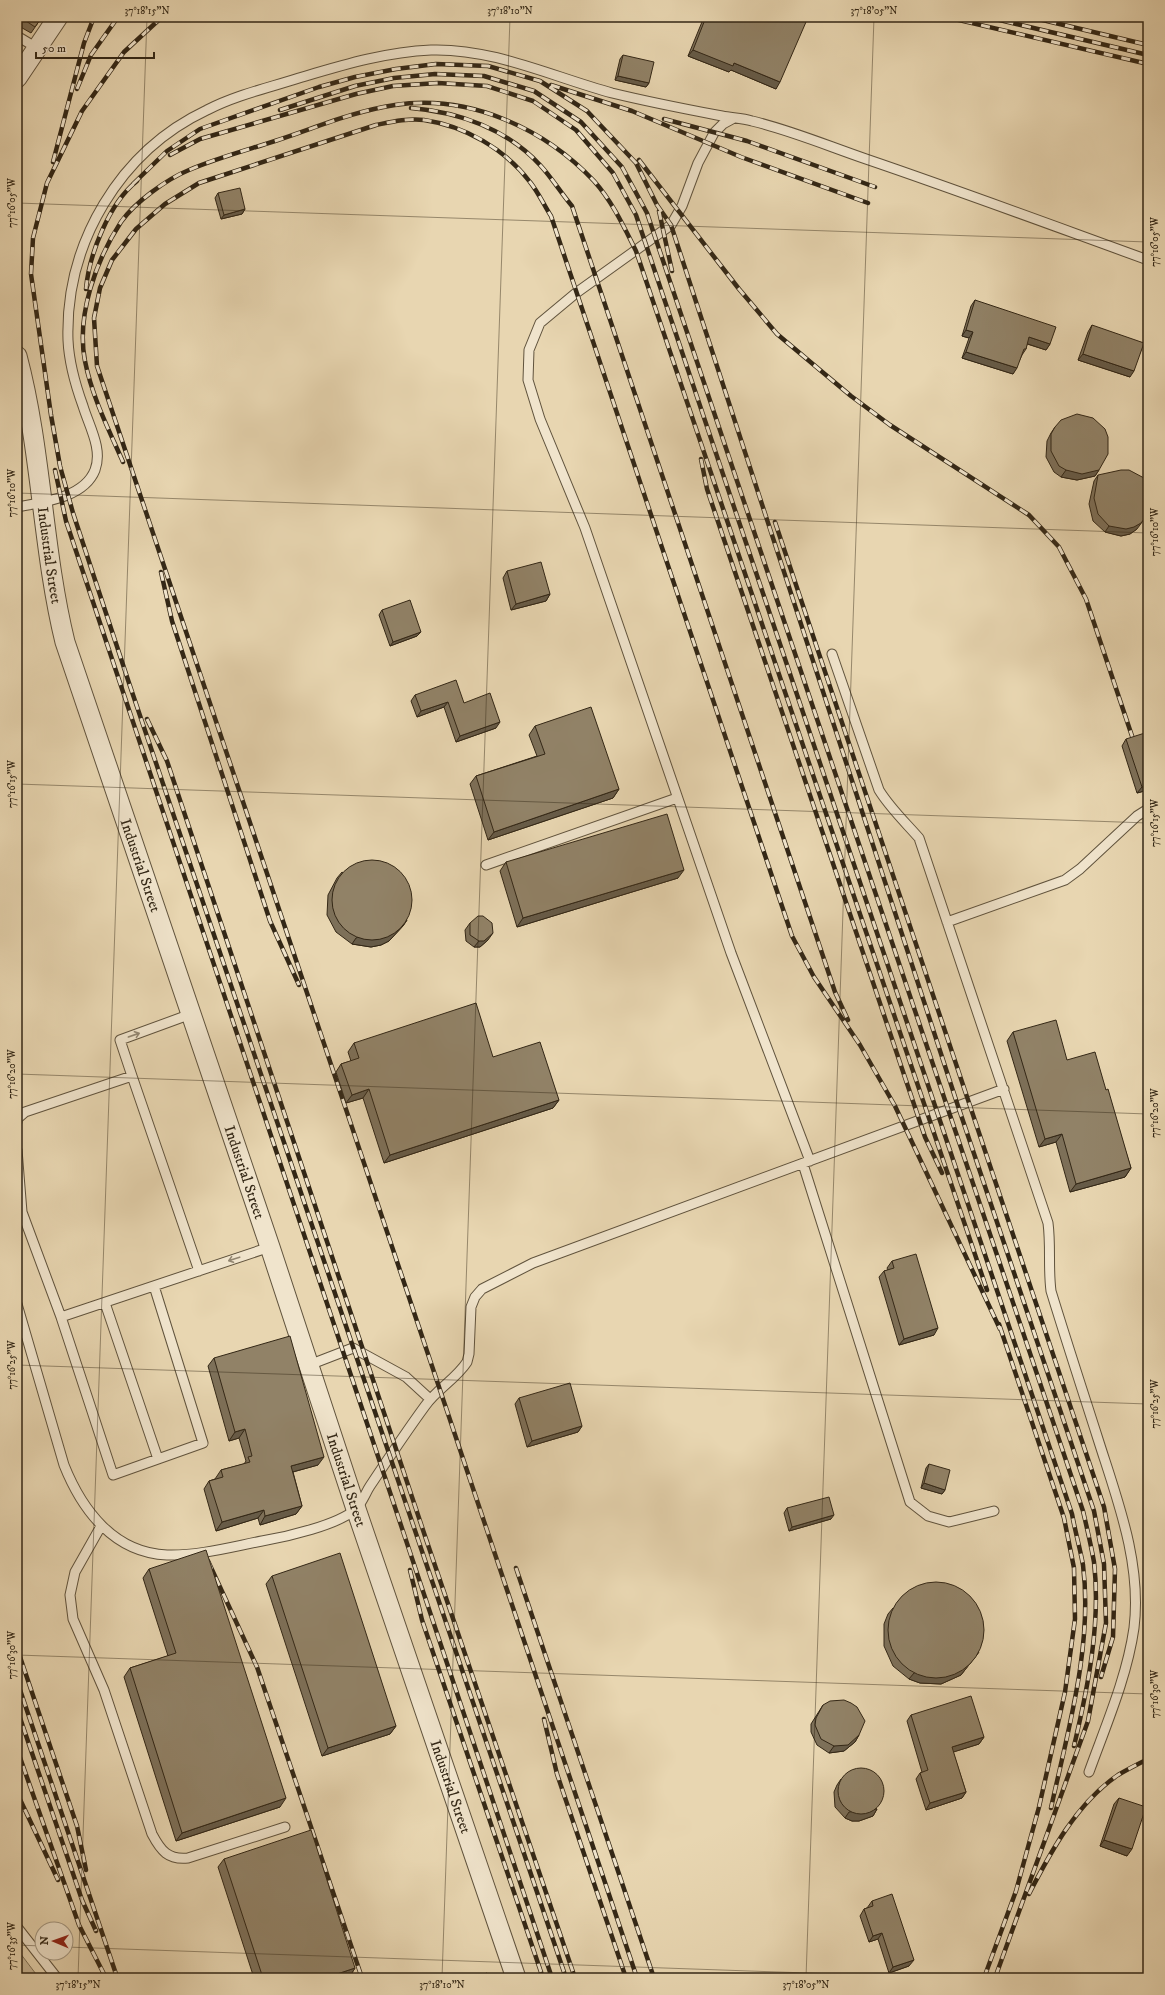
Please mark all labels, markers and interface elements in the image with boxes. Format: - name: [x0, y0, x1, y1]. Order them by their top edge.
- text: 37°18'15"N: [124, 5, 170, 17]
- text: 37°18'10"N: [487, 5, 533, 17]
- text: 37°18'05"N: [851, 5, 897, 17]
- scale bar: [36, 34, 154, 60]
- text: 50 m: [42, 41, 66, 56]
- text: 77°16'05"W: [6, 177, 18, 228]
- text: 77°16'05"W: [1149, 216, 1161, 267]
- text: 77°16'10"W: [6, 468, 18, 517]
- street label: Industrial Street: [33, 506, 66, 605]
- text: 77°16'10"W: [1149, 507, 1161, 556]
- text: 77°16'15"W: [6, 759, 18, 808]
- text: 77°16'15"W: [1149, 798, 1161, 847]
- street label: Industrial Street: [116, 816, 165, 915]
- one-way arrow: [127, 1030, 139, 1038]
- text: 77°16'20"W: [6, 1048, 18, 1099]
- text: 77°16'20"W: [1149, 1087, 1161, 1138]
- street label: Industrial Street: [220, 1123, 269, 1222]
- one-way arrow: [229, 1256, 241, 1264]
- text: 77°16'25"W: [6, 1340, 18, 1390]
- text: 77°16'25"W: [1149, 1379, 1161, 1429]
- street label: Industrial Street: [322, 1430, 371, 1529]
- text: 77°16'30"W: [6, 1630, 18, 1679]
- text: 77°16'30"W: [1149, 1669, 1161, 1718]
- street label: Industrial Street: [426, 1737, 476, 1836]
- text: 77°16'35"W: [6, 1921, 18, 1970]
- north arrow: [34, 1921, 74, 1961]
- text: N: [38, 1936, 52, 1945]
- text: 37°18'15"N: [55, 1979, 101, 1991]
- text: 37°18'10"N: [419, 1979, 465, 1991]
- text: 37°18'05"N: [783, 1979, 829, 1991]

